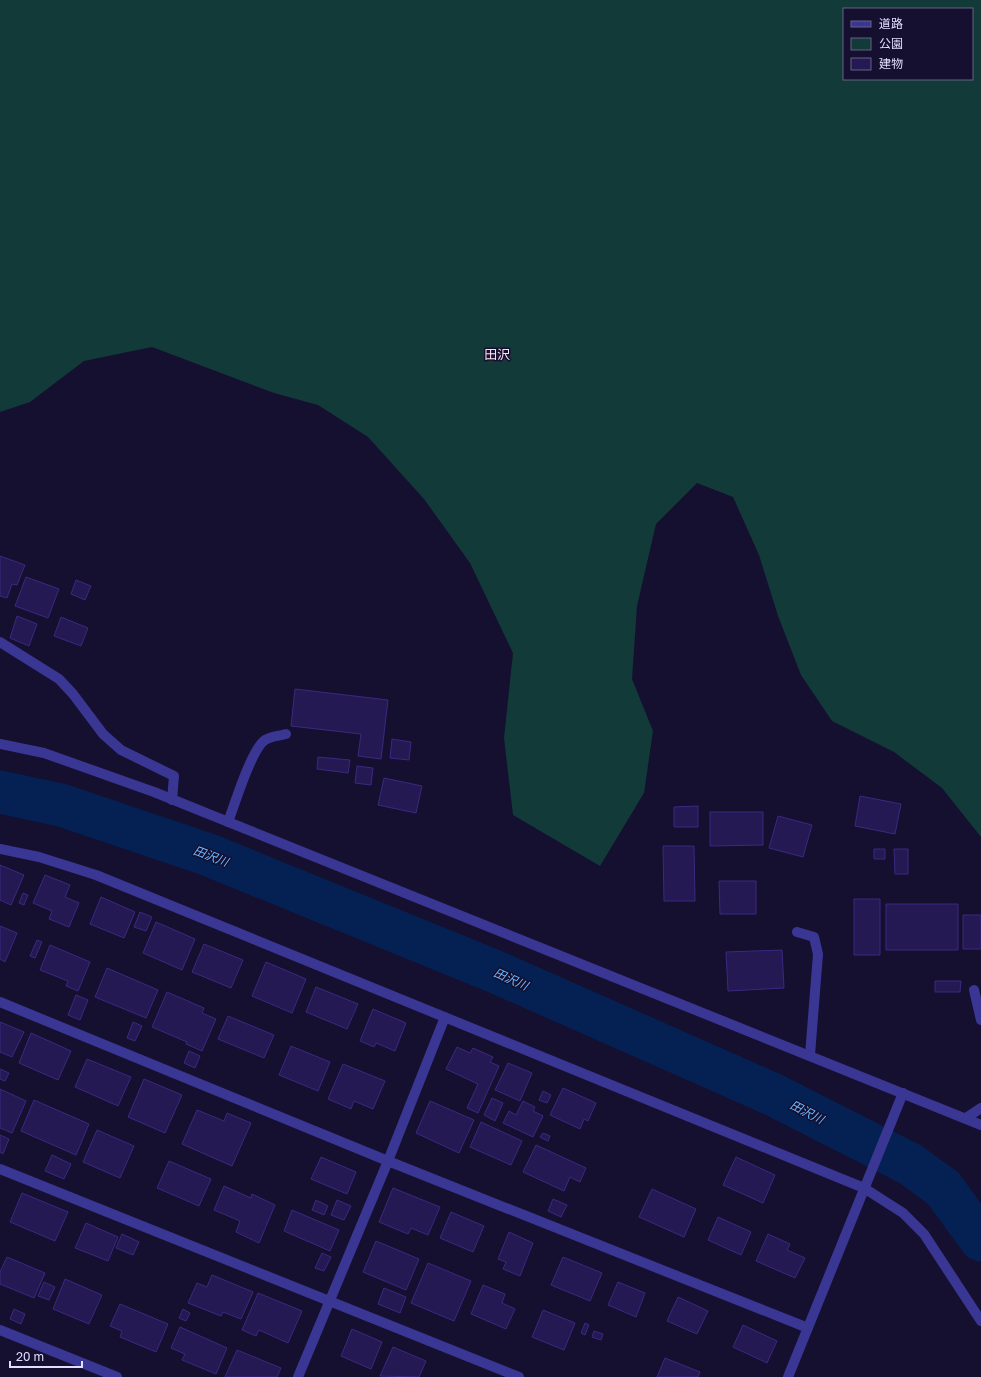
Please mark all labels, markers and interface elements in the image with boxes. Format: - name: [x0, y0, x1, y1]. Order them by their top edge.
- legend: [843, 8, 973, 80]
- text: 道路: [879, 16, 903, 31]
- text: 公園: [879, 36, 903, 51]
- text: 建物: [879, 56, 903, 71]
- district label: 田沢: [484, 346, 510, 362]
- water label: 田沢川: [192, 843, 232, 870]
- water label: 田沢川: [491, 965, 532, 994]
- water label: 田沢川: [788, 1097, 828, 1128]
- scale bar: [10, 1343, 82, 1369]
- text: 20 m: [16, 1349, 44, 1364]

